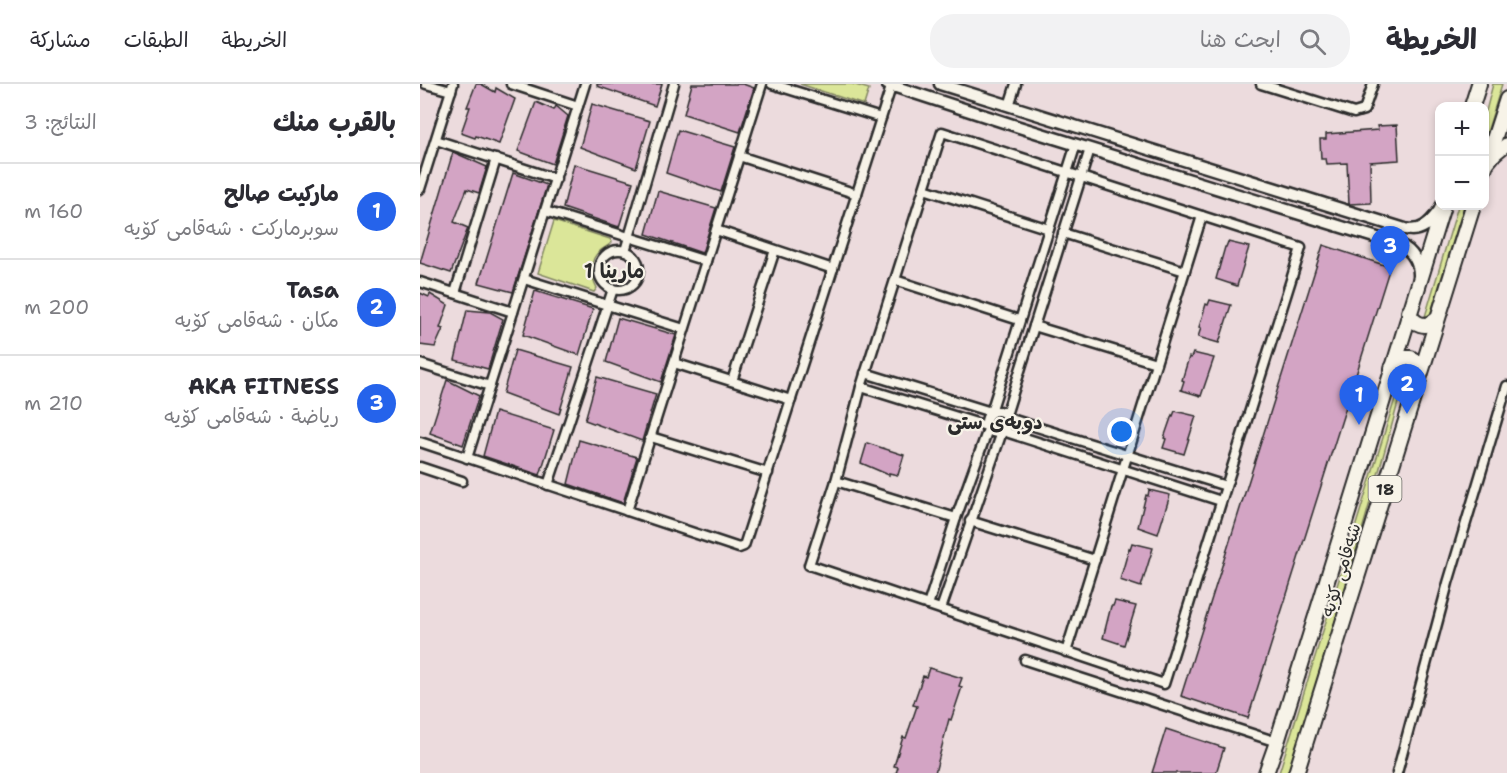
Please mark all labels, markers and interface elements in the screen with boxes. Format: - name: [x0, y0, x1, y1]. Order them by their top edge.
- search box: [930, 14, 1350, 68]
- text: الخريطة: [1386, 20, 1477, 58]
- text: ابحث هنا: [1200, 25, 1281, 54]
- icon: search: [1296, 25, 1329, 58]
- text: مشاركة: [30, 26, 91, 54]
- text: الطبقات: [124, 26, 189, 54]
- text: الخريطة: [222, 26, 287, 54]
- map controls: [1435, 102, 1489, 210]
- button: +: [1435, 102, 1489, 156]
- text: بالقرب منك: [273, 104, 396, 139]
- text: النتائج: 3: [24, 109, 97, 135]
- button: −: [1435, 156, 1489, 210]
- text: ماركيت صالح: [224, 179, 339, 208]
- text: 160 m: [24, 198, 83, 224]
- text: 1: [372, 198, 381, 224]
- text: سوبرماركت · شەقامی کۆیە: [124, 215, 339, 241]
- pin: 3: [1370, 226, 1410, 276]
- district label: مارینا 1: [584, 258, 644, 284]
- text: Tasa: [286, 276, 339, 305]
- text: 200 m: [24, 294, 89, 320]
- text: 2: [370, 294, 384, 320]
- text: مكان · شەقامی کۆیە: [175, 307, 339, 333]
- pin: 2: [1388, 364, 1426, 414]
- text: AKA FITNESS: [188, 372, 339, 401]
- pin: 1: [1340, 376, 1378, 425]
- text: 210 m: [24, 390, 83, 416]
- text: 3: [370, 390, 384, 416]
- text: رياضة · شەقامی کۆیە: [164, 403, 339, 429]
- district label: دوبه‌ی ستی: [948, 409, 1042, 435]
- your location: [1107, 417, 1136, 446]
- road number: 18: [1368, 476, 1402, 502]
- street label: شەقامی کۆیە: [1315, 520, 1367, 620]

